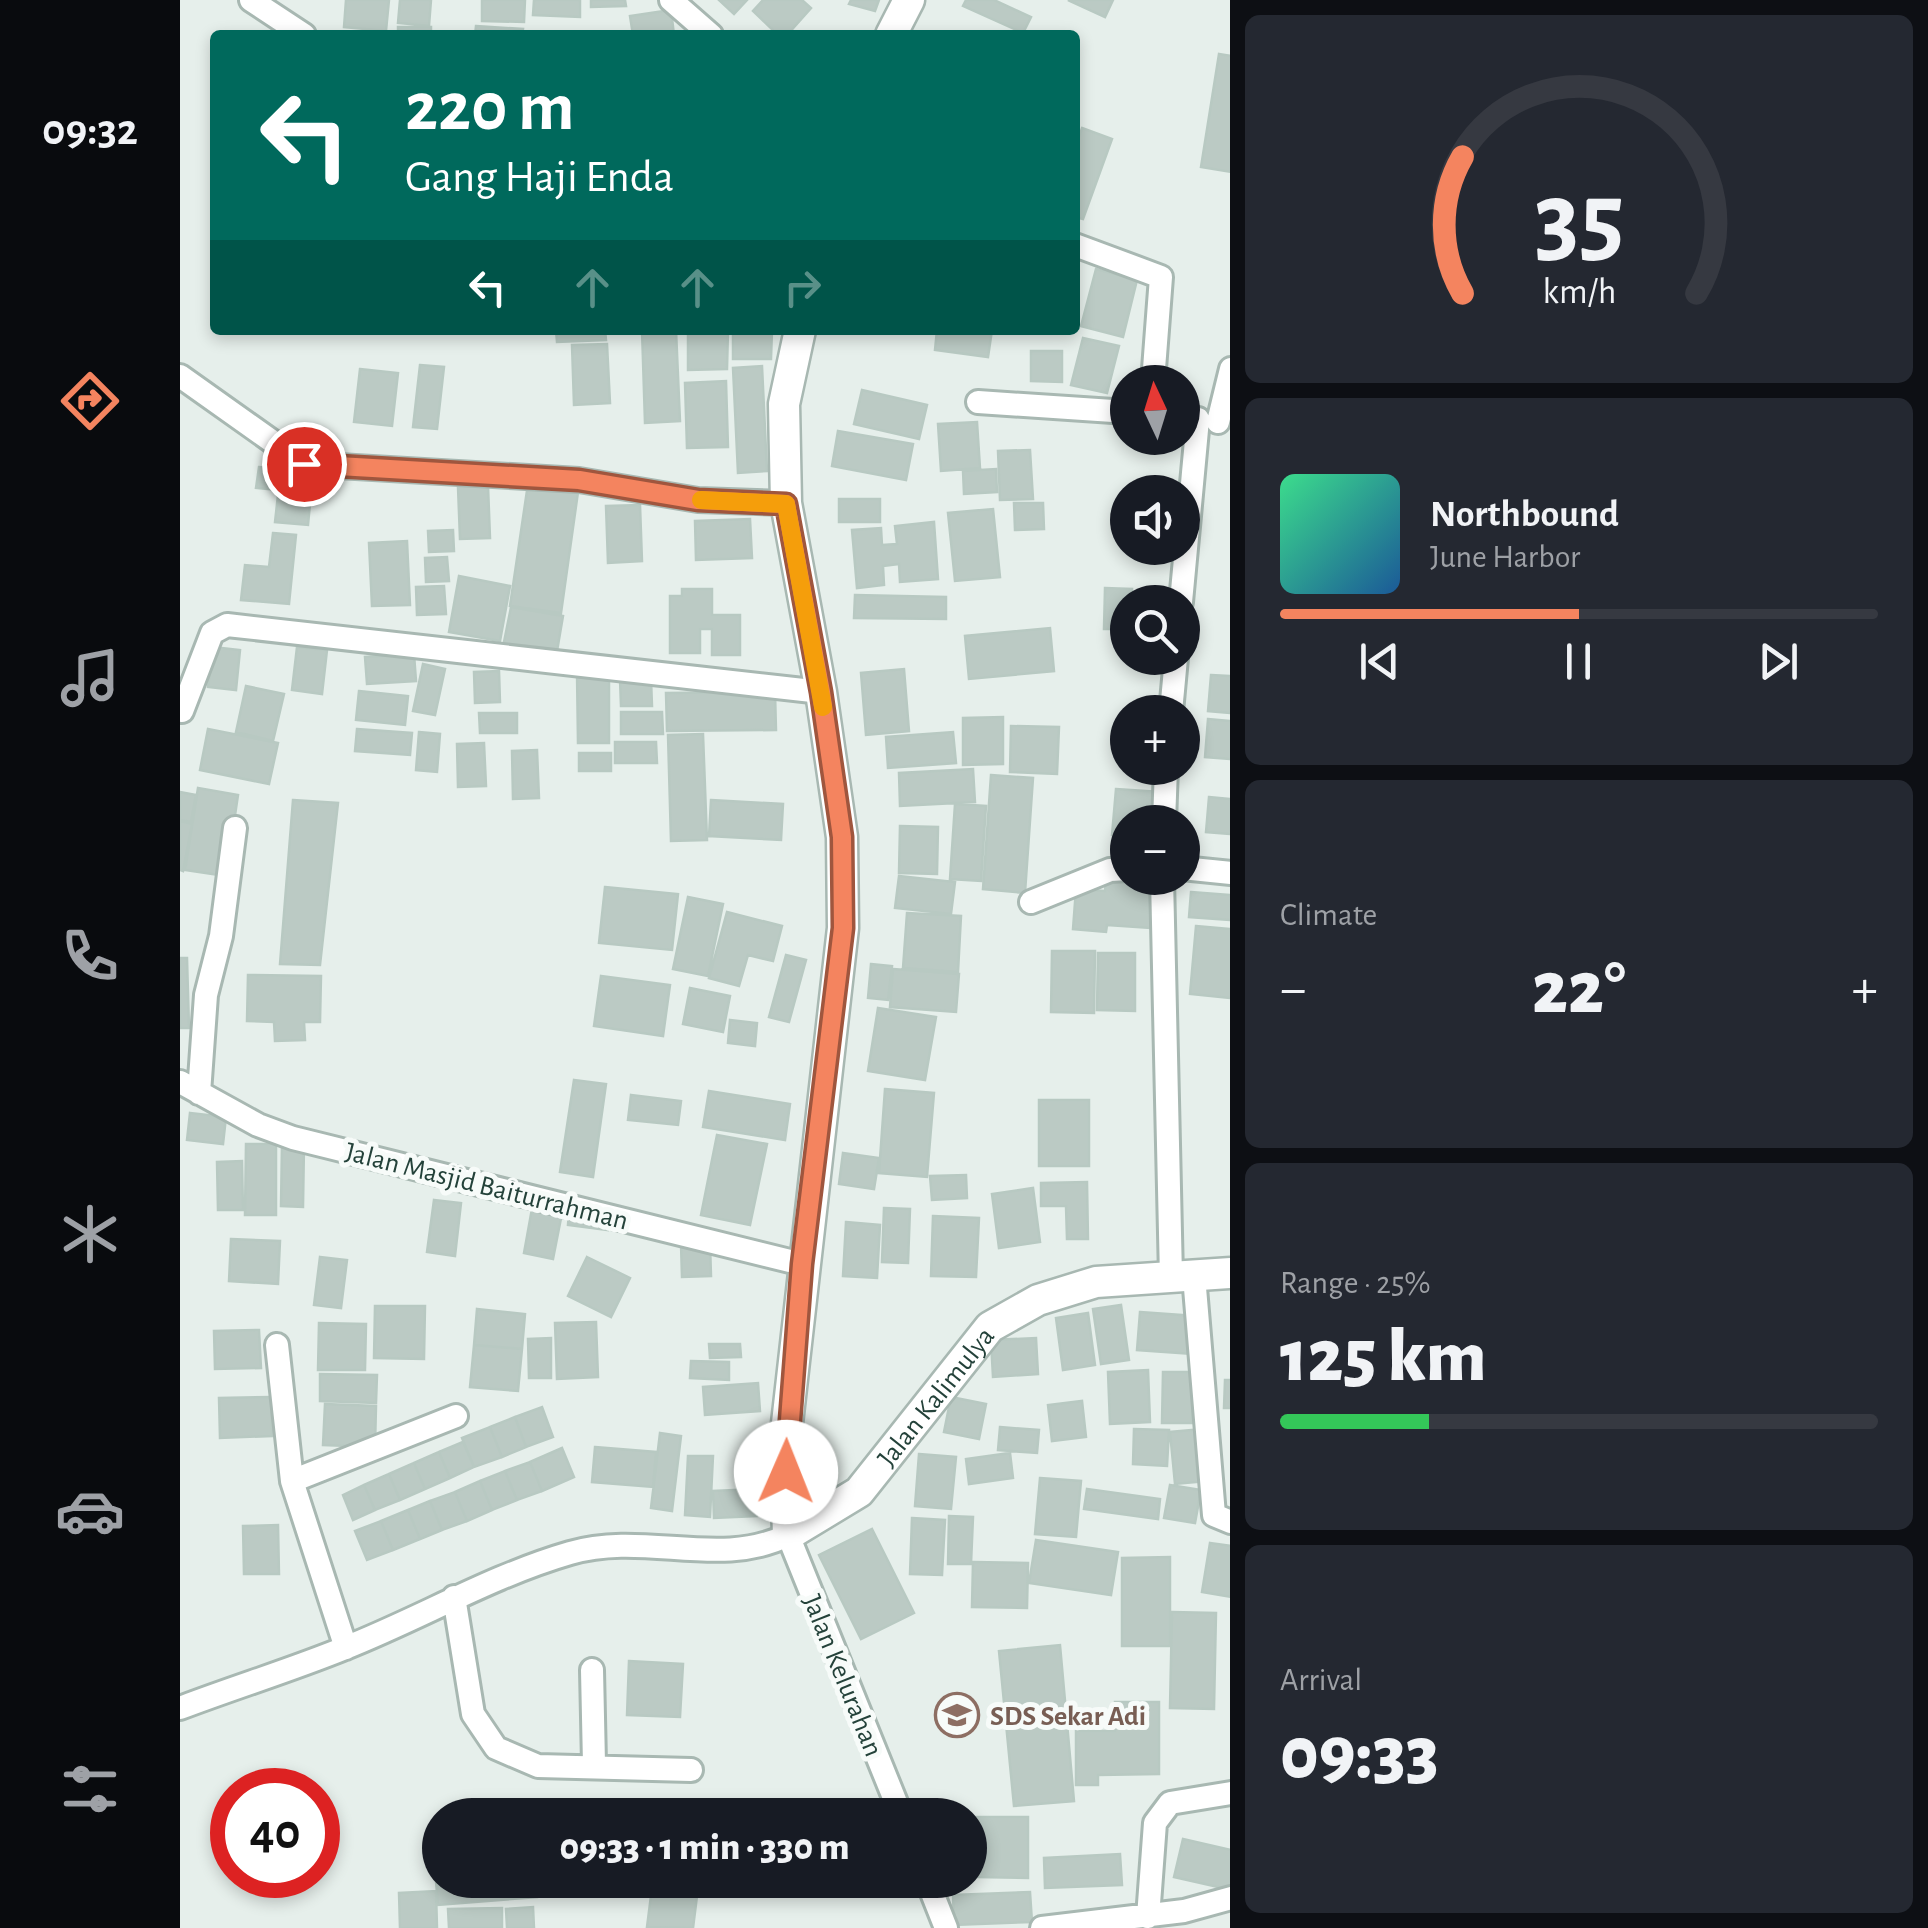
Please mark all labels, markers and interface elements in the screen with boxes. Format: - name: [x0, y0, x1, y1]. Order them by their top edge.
- icon: left: [240, 70, 370, 200]
- text: 220 m: [405, 73, 574, 143]
- text: 09:32: [42, 108, 138, 153]
- text: Gang Haji Enda: [405, 155, 674, 200]
- text: 35: [1534, 168, 1624, 272]
- icon: left: [460, 260, 515, 315]
- icon: ahead: [565, 260, 620, 315]
- icon: ahead: [670, 260, 725, 315]
- icon: right: [775, 260, 830, 315]
- text: km/h: [1542, 274, 1616, 310]
- north arrow: [1110, 365, 1200, 455]
- map controls: [1110, 365, 1200, 895]
- icon: directions: [55, 366, 125, 436]
- pin: [262, 422, 347, 507]
- icon: arrive: [277, 437, 332, 492]
- button: sound: [1110, 475, 1200, 565]
- text: Northbound: [1430, 496, 1619, 534]
- text: June Harbor: [1430, 541, 1580, 573]
- button: search: [1110, 585, 1200, 675]
- icon: previous: [1352, 634, 1407, 689]
- icon: pause: [1551, 634, 1606, 689]
- icon: next: [1751, 634, 1806, 689]
- icon: music: [55, 643, 125, 713]
- button: +: [1110, 695, 1200, 785]
- button: −: [1110, 805, 1200, 895]
- text: Climate: [1280, 899, 1377, 931]
- icon: phone: [55, 921, 125, 991]
- text: 22°: [1532, 952, 1626, 1027]
- text: −: [1280, 962, 1306, 1017]
- text: +: [1852, 962, 1878, 1017]
- street label: Jalan Masjid Baiturrahman: [342, 1138, 631, 1236]
- icon: climate: [55, 1199, 125, 1269]
- text: Range · 25%: [1280, 1267, 1431, 1299]
- text: 125 km: [1280, 1320, 1486, 1395]
- street label: Jalan Kalimulya: [873, 1322, 1000, 1473]
- position arrow: [734, 1420, 838, 1524]
- icon: car: [55, 1476, 125, 1546]
- street label: Jalan Kelurahan: [797, 1591, 887, 1761]
- text: Arrival: [1280, 1664, 1362, 1696]
- school or university icon: SDS Sekar Adi: [934, 1692, 980, 1738]
- place label: SDS Sekar Adi: [990, 1703, 1146, 1731]
- text: 09:33: [1280, 1717, 1439, 1792]
- icon: filters: [55, 1754, 125, 1824]
- speed limit sign: 40: [210, 1768, 340, 1898]
- text: 09:33 · 1 min · 330 m: [559, 1829, 850, 1867]

